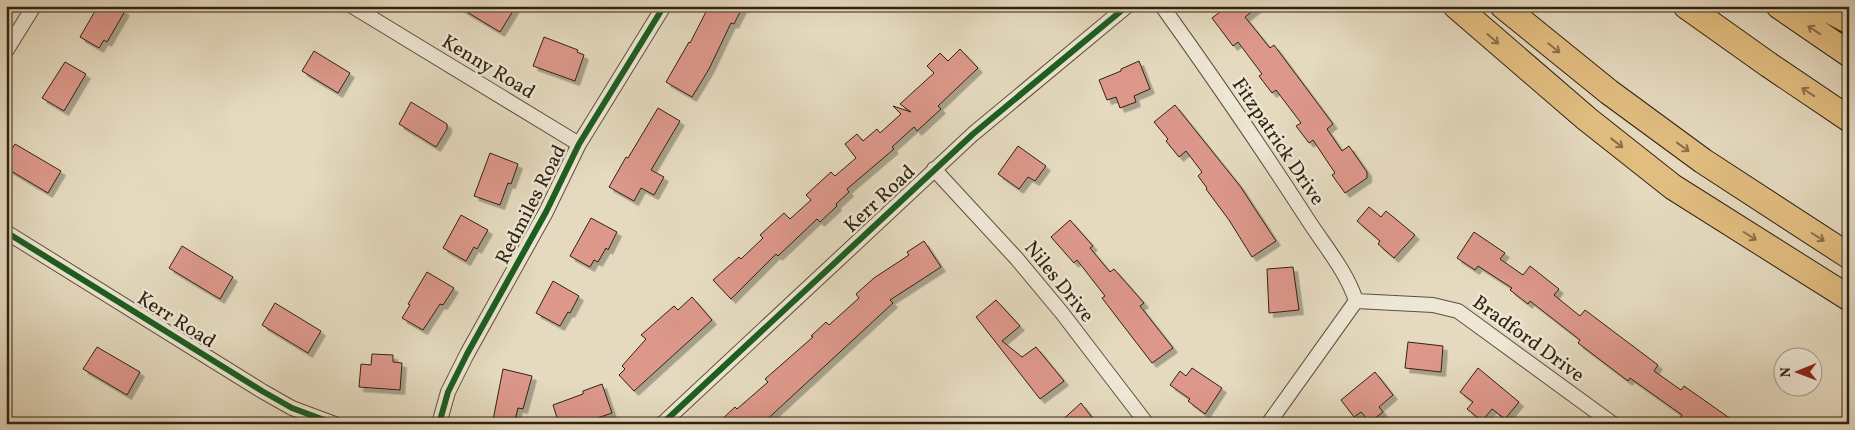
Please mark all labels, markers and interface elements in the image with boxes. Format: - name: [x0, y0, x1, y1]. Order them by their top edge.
- one-way arrow: [1807, 25, 1821, 36]
- street label: Kenny Road: [436, 29, 540, 107]
- one-way arrow: [1486, 33, 1499, 44]
- one-way arrow: [1547, 43, 1560, 54]
- street label: Fitzpatrick Drive: [1224, 73, 1330, 211]
- one-way arrow: [1801, 87, 1815, 97]
- one-way arrow: [1610, 138, 1623, 149]
- street label: Redmiles Road: [490, 140, 574, 270]
- one-way arrow: [1676, 142, 1690, 152]
- street label: Kerr Road: [839, 159, 922, 240]
- one-way arrow: [1743, 231, 1757, 241]
- one-way arrow: [1811, 232, 1825, 242]
- street label: Niles Drive: [1017, 235, 1100, 329]
- street label: Kerr Road: [131, 285, 221, 356]
- street label: Bradford Drive: [1466, 289, 1589, 390]
- north arrow: [1772, 348, 1822, 398]
- text: N: [1777, 367, 1796, 377]

